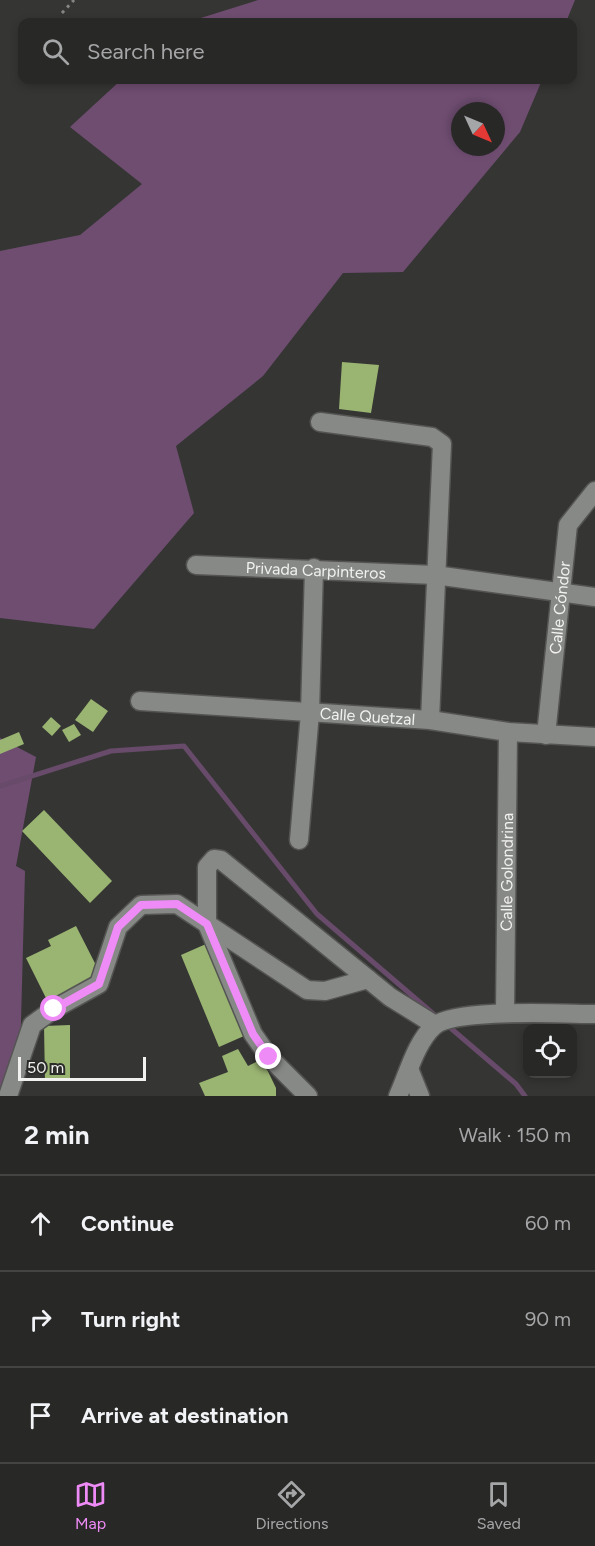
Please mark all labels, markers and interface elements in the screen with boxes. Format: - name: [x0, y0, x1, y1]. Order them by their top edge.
- search box: [18, 18, 577, 84]
- icon: search: [39, 35, 72, 68]
- text: Search here: [87, 38, 205, 65]
- north arrow: [451, 102, 505, 156]
- street label: Privada Carpinteros: [245, 558, 386, 583]
- street label: Calle Cóndor: [546, 560, 574, 655]
- street label: Calle Quetzal: [319, 704, 416, 729]
- street label: Calle Golondrina: [497, 813, 517, 931]
- route start: [40, 995, 66, 1021]
- map controls: [523, 1024, 577, 1078]
- button: locate: [523, 1024, 577, 1078]
- route end: [255, 1043, 281, 1069]
- scale bar: [18, 1054, 146, 1082]
- text: 50 m: [27, 1058, 64, 1077]
- text: 2 min: [24, 1119, 90, 1151]
- text: Walk · 150 m: [459, 1123, 571, 1147]
- icon: ahead: [24, 1207, 57, 1240]
- text: Continue: [81, 1210, 174, 1237]
- text: 60 m: [525, 1211, 571, 1235]
- icon: right: [24, 1303, 57, 1336]
- text: Turn right: [81, 1306, 180, 1333]
- text: 90 m: [525, 1307, 571, 1331]
- icon: arrive: [24, 1399, 57, 1432]
- text: Arrive at destination: [81, 1402, 289, 1429]
- tab: Map: [74, 1478, 107, 1533]
- tab: Directions: [255, 1478, 328, 1533]
- tab: Saved: [477, 1478, 521, 1533]

